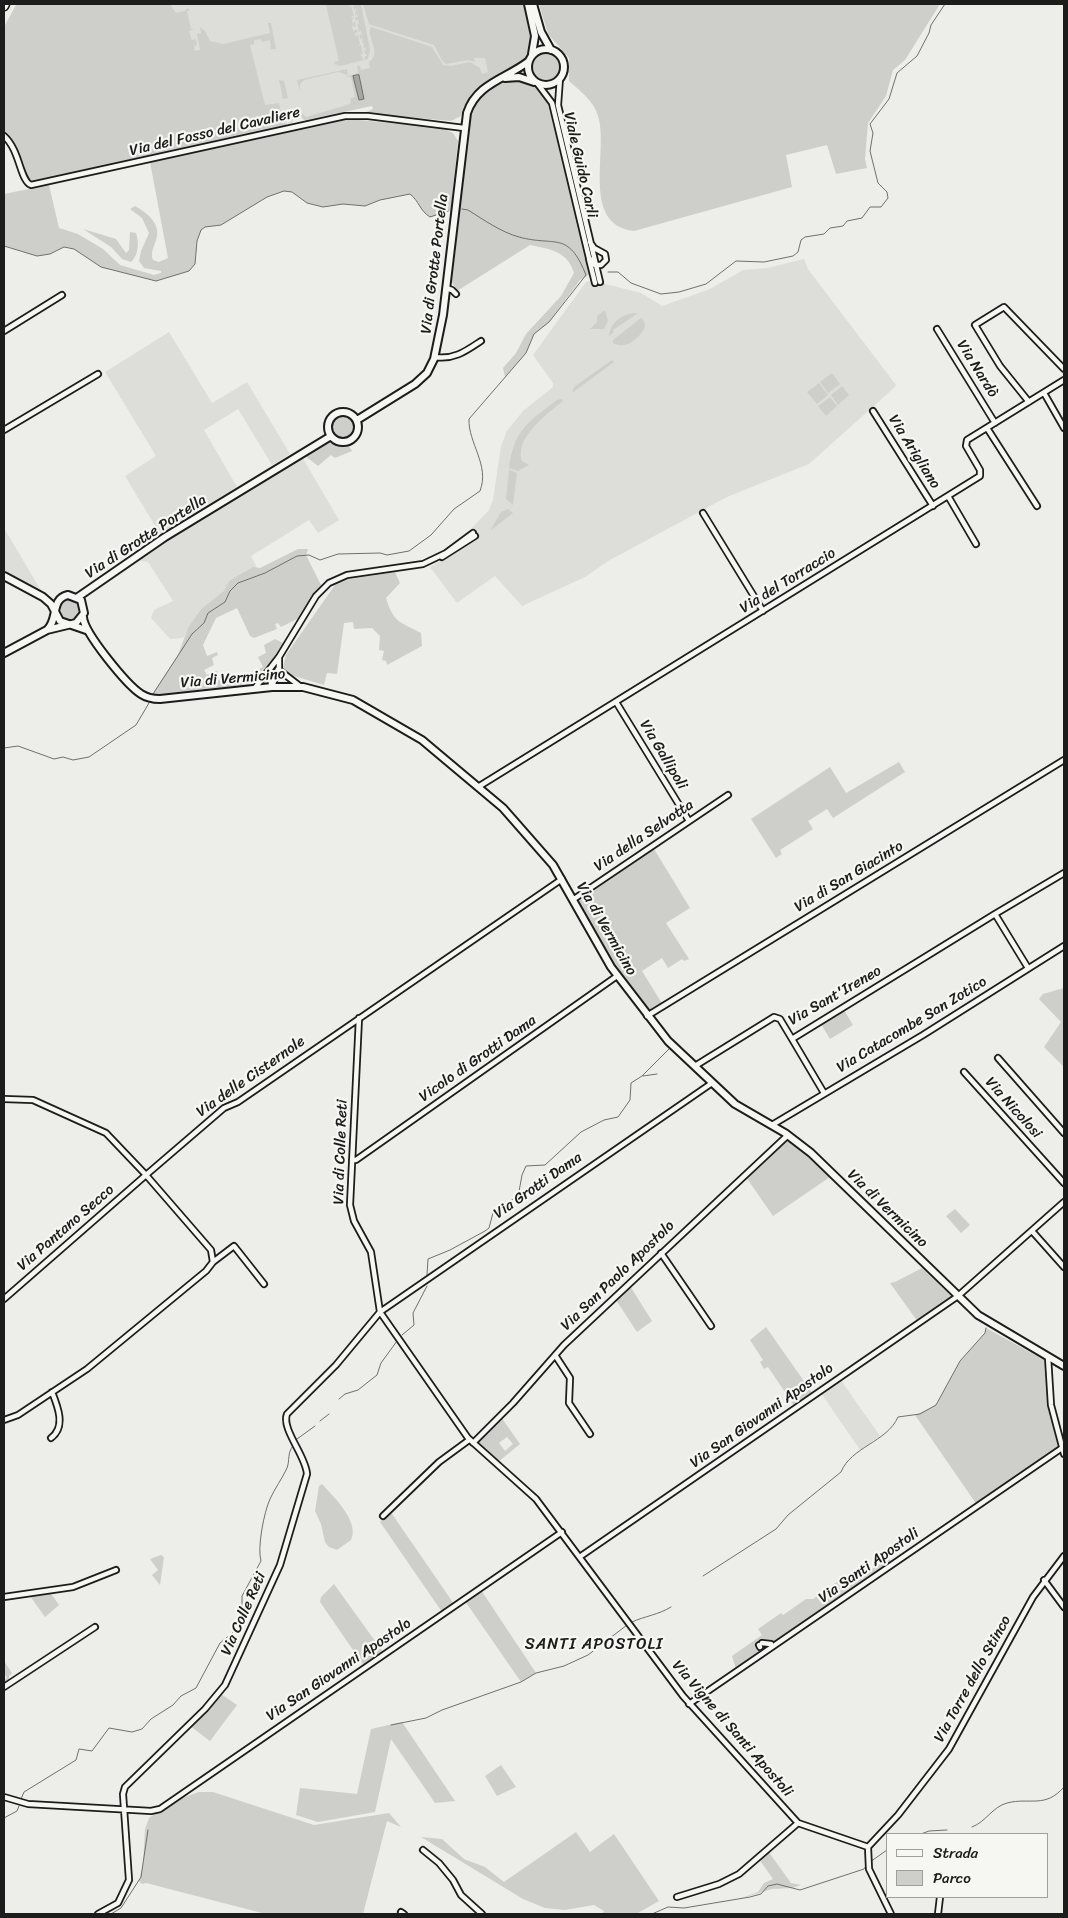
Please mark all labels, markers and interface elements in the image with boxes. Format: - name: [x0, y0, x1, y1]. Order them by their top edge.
- street label: Via del Fosso del Cavaliere: [128, 104, 302, 160]
- street label: Viale Guido Carli: [559, 110, 601, 220]
- street label: Via di Grotte Portella: [417, 193, 453, 335]
- street label: Via Nardò: [952, 337, 1002, 401]
- street label: Via Arigliano: [884, 412, 944, 492]
- street label: Via di Grotte Portella: [82, 491, 210, 583]
- street label: Via del Torraccio: [737, 544, 839, 618]
- street label: Via di Vermicino: [180, 665, 286, 693]
- street label: Via Gallipoli: [635, 717, 691, 793]
- street label: Via della Selvotta: [591, 796, 697, 876]
- street label: Via di San Giacinto: [791, 837, 907, 917]
- street label: Via di Vermicino: [572, 879, 640, 979]
- street label: Via Sant'Ireneo: [785, 962, 885, 1030]
- street label: Via Catacombe San Zotico: [834, 973, 990, 1077]
- street label: Vicolo di Grotti Dama: [416, 1012, 540, 1106]
- street label: Via delle Cisternole: [193, 1033, 309, 1121]
- street label: Via Nicolosi: [981, 1074, 1045, 1142]
- street label: Via di Colle Reti: [330, 1099, 352, 1205]
- street label: Via Grotti Dama: [490, 1149, 586, 1223]
- street label: Via di Vermicino: [843, 1166, 931, 1252]
- street label: Via Pantano Secco: [14, 1181, 118, 1275]
- street label: Via San Paolo Apostolo: [557, 1217, 679, 1335]
- street label: Via San Giovanni Apostolo: [687, 1360, 837, 1472]
- street label: Via Santi Apostoli: [815, 1525, 923, 1607]
- street label: Via Colle Reti: [218, 1570, 270, 1658]
- street label: Via Torre dello Stinco: [931, 1613, 1015, 1745]
- street label: Via San Giovanni Apostolo: [263, 1615, 415, 1725]
- district label: SANTI APOSTOLI: [525, 1635, 663, 1655]
- street label: Via Vigne di Santi Apostoli: [668, 1657, 796, 1801]
- legend: [886, 1833, 1048, 1898]
- text: Strada: [933, 1840, 978, 1866]
- text: Parco: [933, 1865, 971, 1891]

